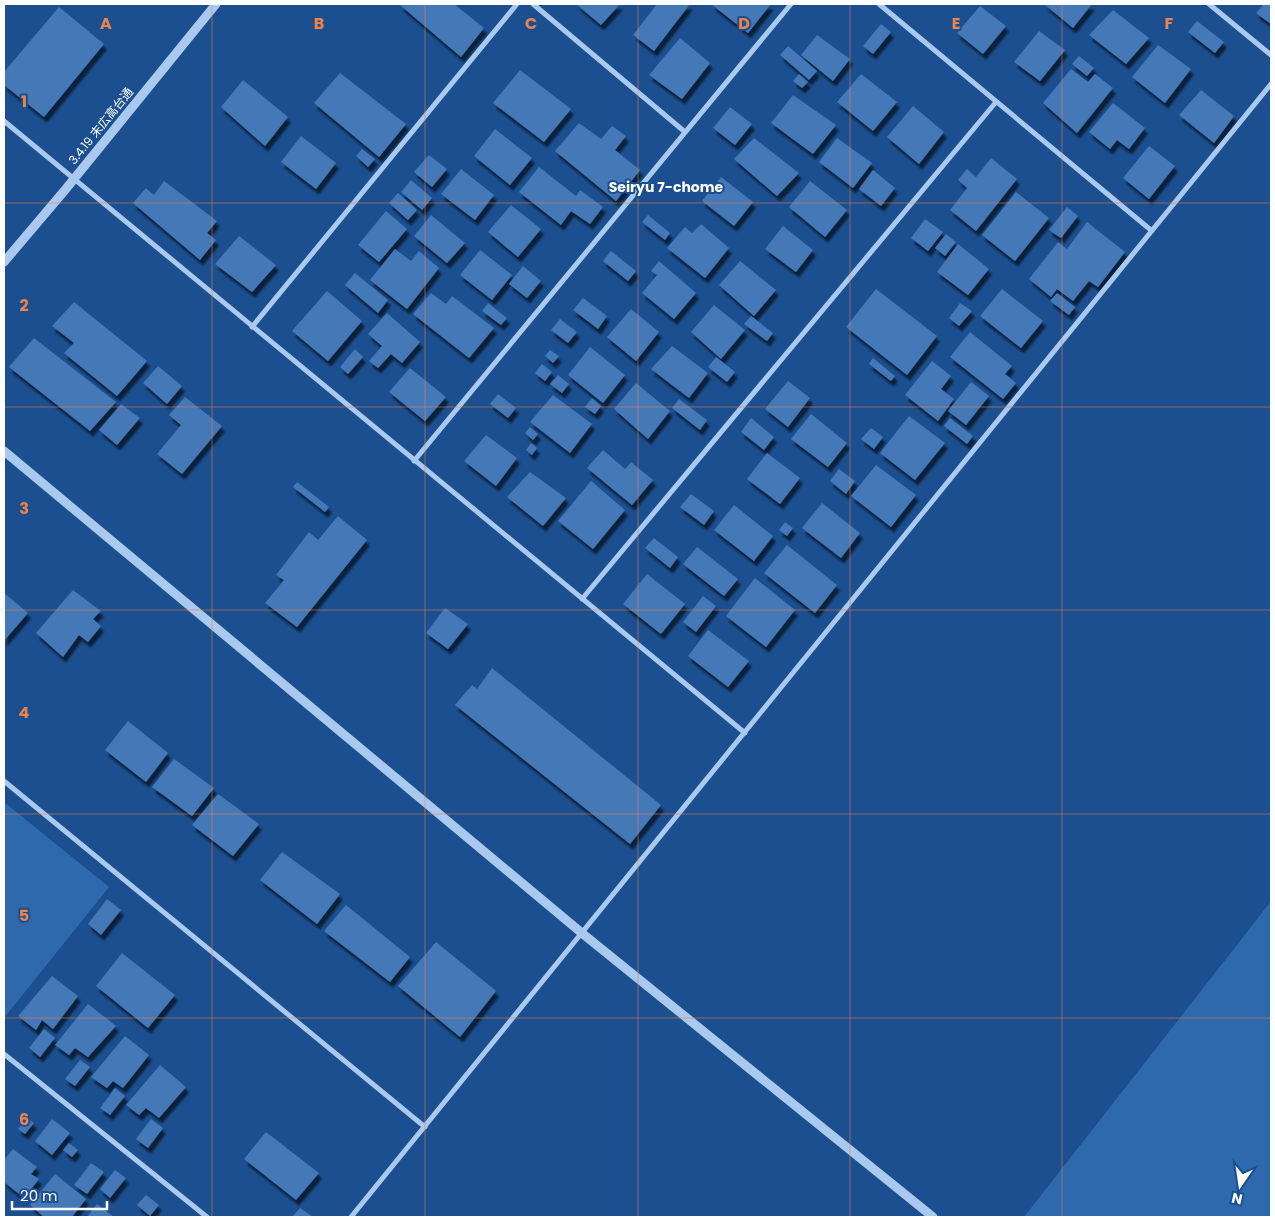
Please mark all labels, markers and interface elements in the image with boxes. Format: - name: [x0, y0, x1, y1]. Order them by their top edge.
- text: A: [100, 12, 112, 35]
- text: B: [314, 12, 324, 35]
- text: C: [525, 12, 537, 35]
- text: D: [738, 12, 750, 35]
- text: E: [952, 12, 960, 35]
- text: F: [1165, 12, 1174, 35]
- street label: 3.4.19 末広高台通: [64, 84, 137, 168]
- text: 1: [21, 90, 27, 113]
- district label: Seiryu 7-chome: [609, 177, 724, 197]
- text: 2: [19, 294, 29, 317]
- text: 3: [19, 497, 29, 520]
- text: 4: [19, 701, 30, 724]
- text: 5: [19, 904, 29, 927]
- text: 6: [19, 1108, 29, 1131]
- north arrow: [1215, 1161, 1265, 1211]
- scale bar: [12, 1178, 108, 1210]
- text: 20 m: [20, 1185, 58, 1206]
- text: N: [1230, 1188, 1244, 1210]

